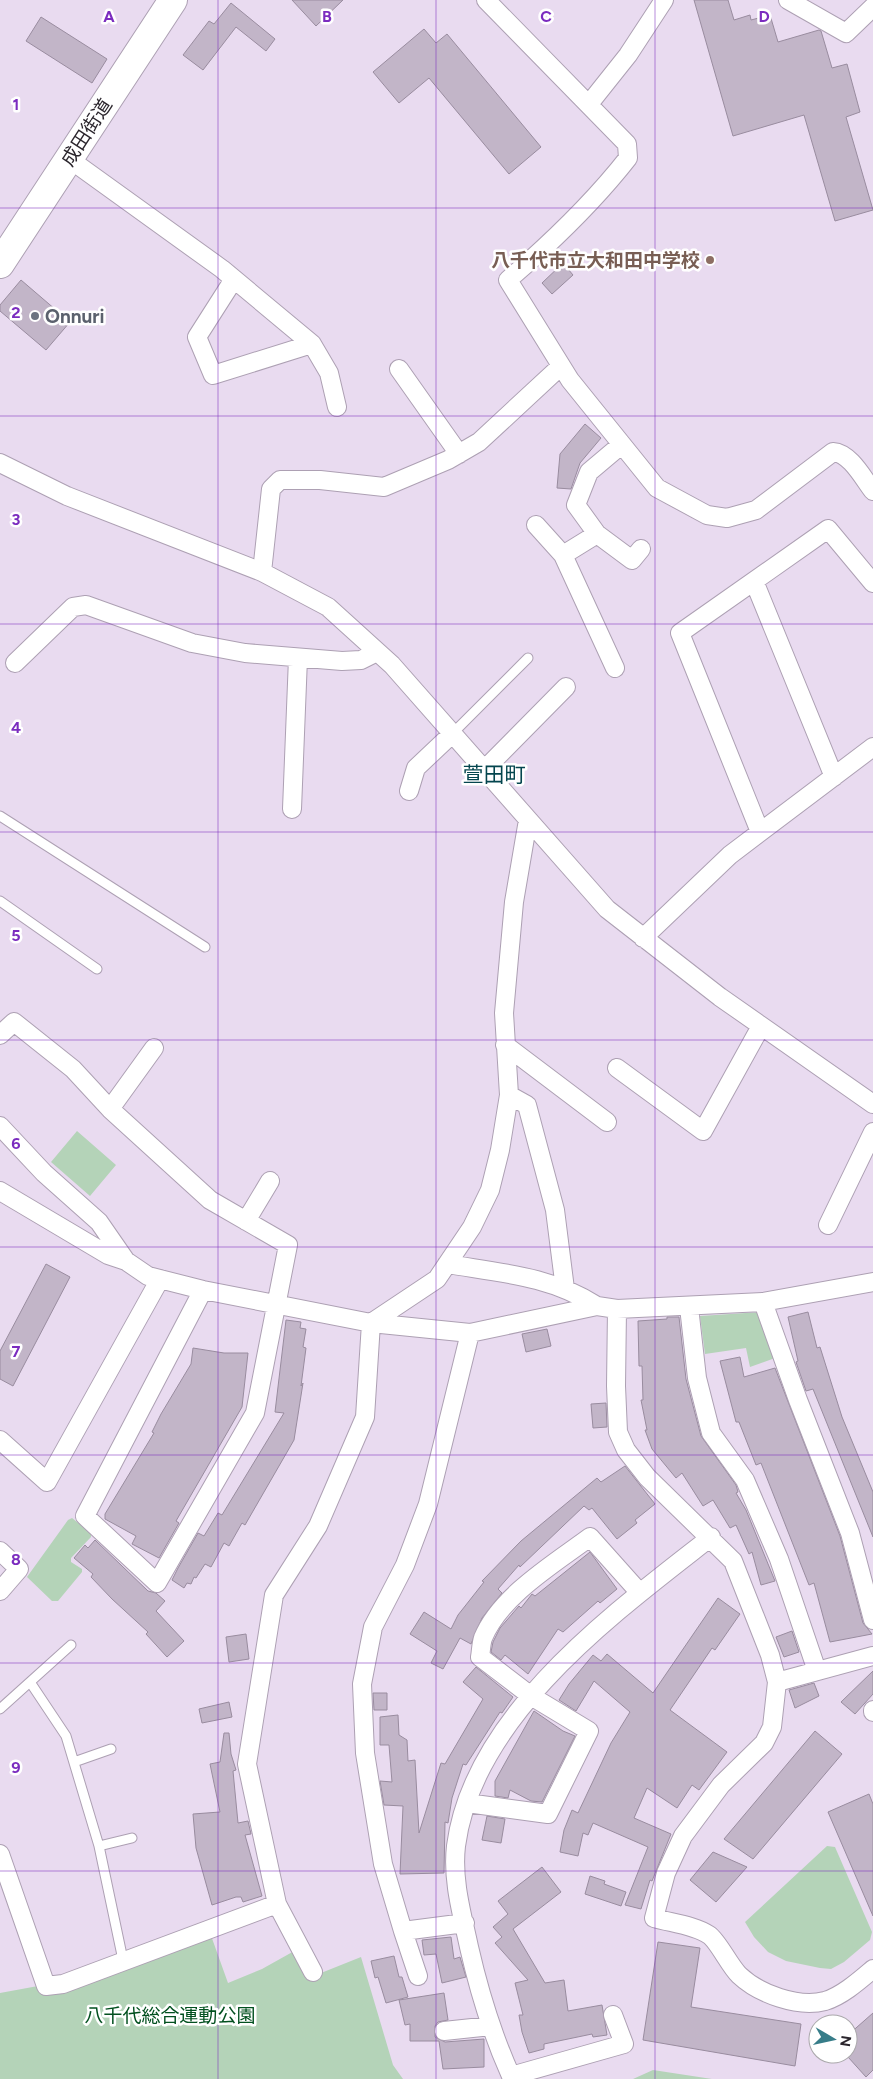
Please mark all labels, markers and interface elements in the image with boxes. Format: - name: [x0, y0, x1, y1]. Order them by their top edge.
- text: A: [103, 7, 115, 26]
- text: B: [322, 7, 332, 26]
- text: C: [540, 7, 552, 26]
- text: D: [758, 7, 770, 26]
- street label: 成田街道: [56, 94, 117, 170]
- text: 1: [13, 95, 19, 114]
- place label: 八千代市立大和田中学校: [491, 249, 700, 272]
- marker: 八千代市立大和田中学校: [704, 254, 716, 266]
- text: 2: [11, 303, 21, 322]
- place label: Onnuri: [45, 305, 105, 328]
- marker: Onnuri: [29, 310, 41, 322]
- text: 3: [12, 510, 21, 529]
- text: 4: [11, 718, 21, 737]
- district label: 萱田町: [463, 762, 526, 787]
- text: 5: [11, 926, 21, 945]
- text: 6: [11, 1134, 21, 1153]
- text: 7: [12, 1342, 21, 1361]
- text: 8: [11, 1550, 21, 1569]
- text: 9: [11, 1758, 21, 1777]
- park label: 八千代総合運動公園: [84, 2004, 256, 2027]
- north arrow: [808, 2014, 858, 2064]
- text: N: [836, 2034, 855, 2048]

